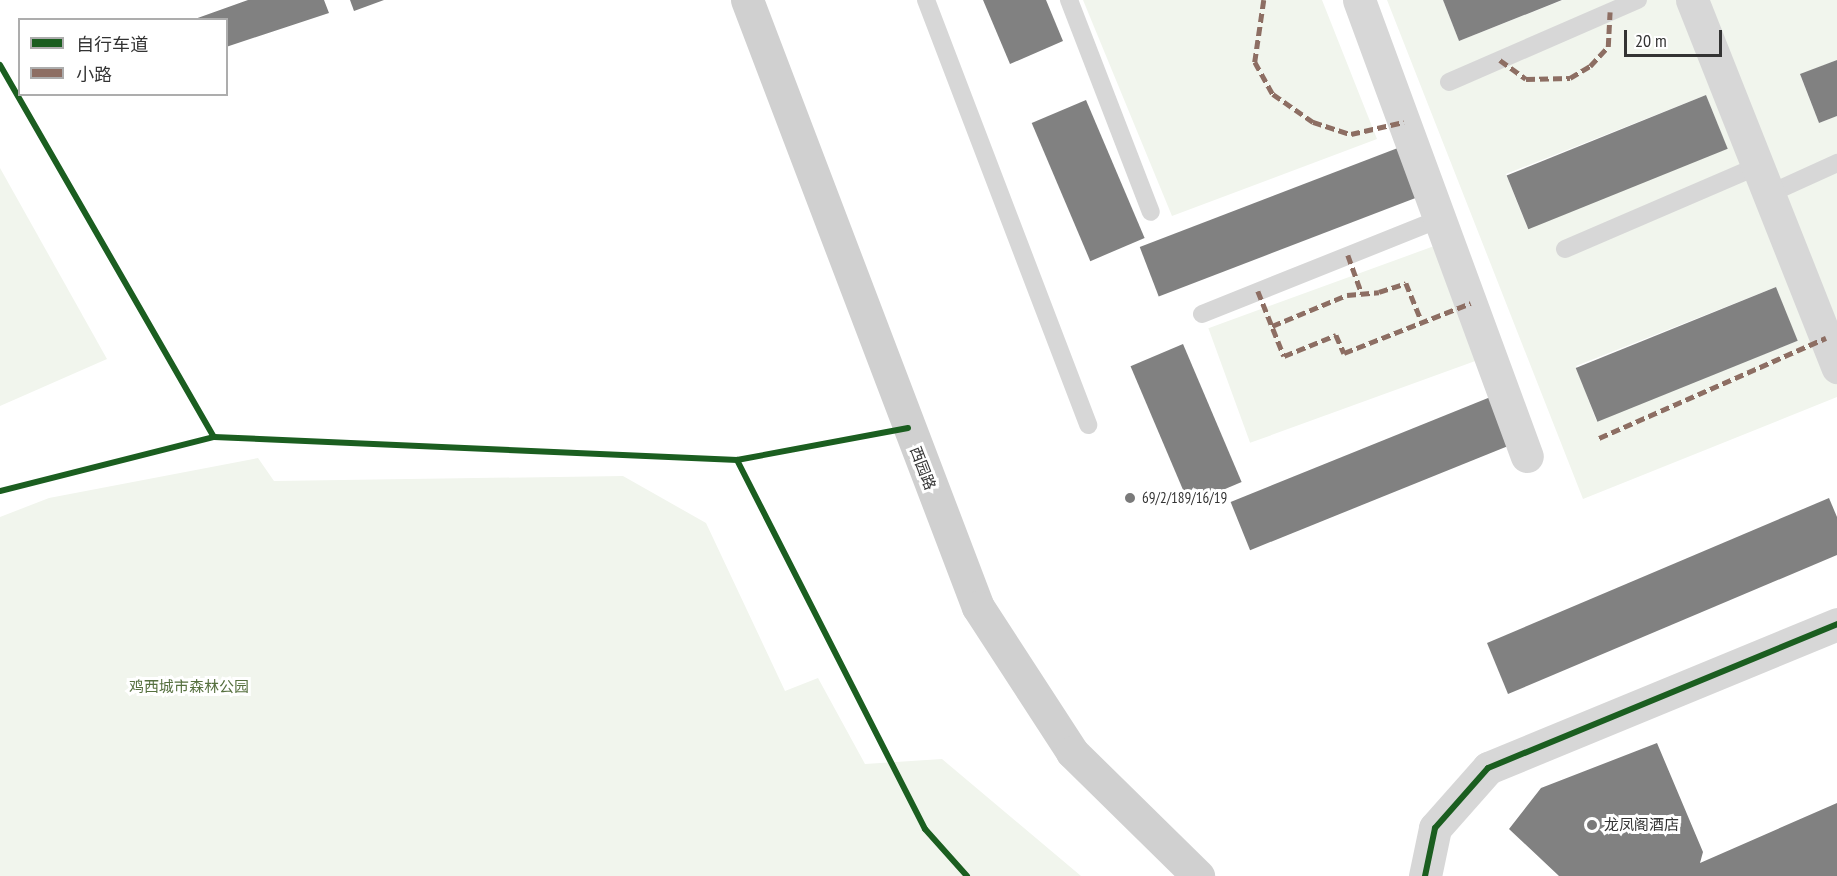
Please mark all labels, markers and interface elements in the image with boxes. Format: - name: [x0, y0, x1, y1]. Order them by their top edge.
- legend: [18, 18, 228, 96]
- scale bar: [1627, 18, 1724, 56]
- text: 20 m: [1635, 29, 1667, 52]
- text: 自行车道: [76, 33, 148, 56]
- text: 小路: [76, 63, 112, 86]
- street label: 西园路: [907, 444, 939, 492]
- place label: 69/2/189/16/19: [1142, 489, 1227, 507]
- marker: 69/2/189/16/19: [1123, 491, 1137, 505]
- park label: 鸡西城市森林公园: [129, 678, 249, 696]
- place label: 龙凤阁酒店: [1604, 816, 1679, 834]
- marker: 龙凤阁酒店: [1585, 818, 1599, 832]

